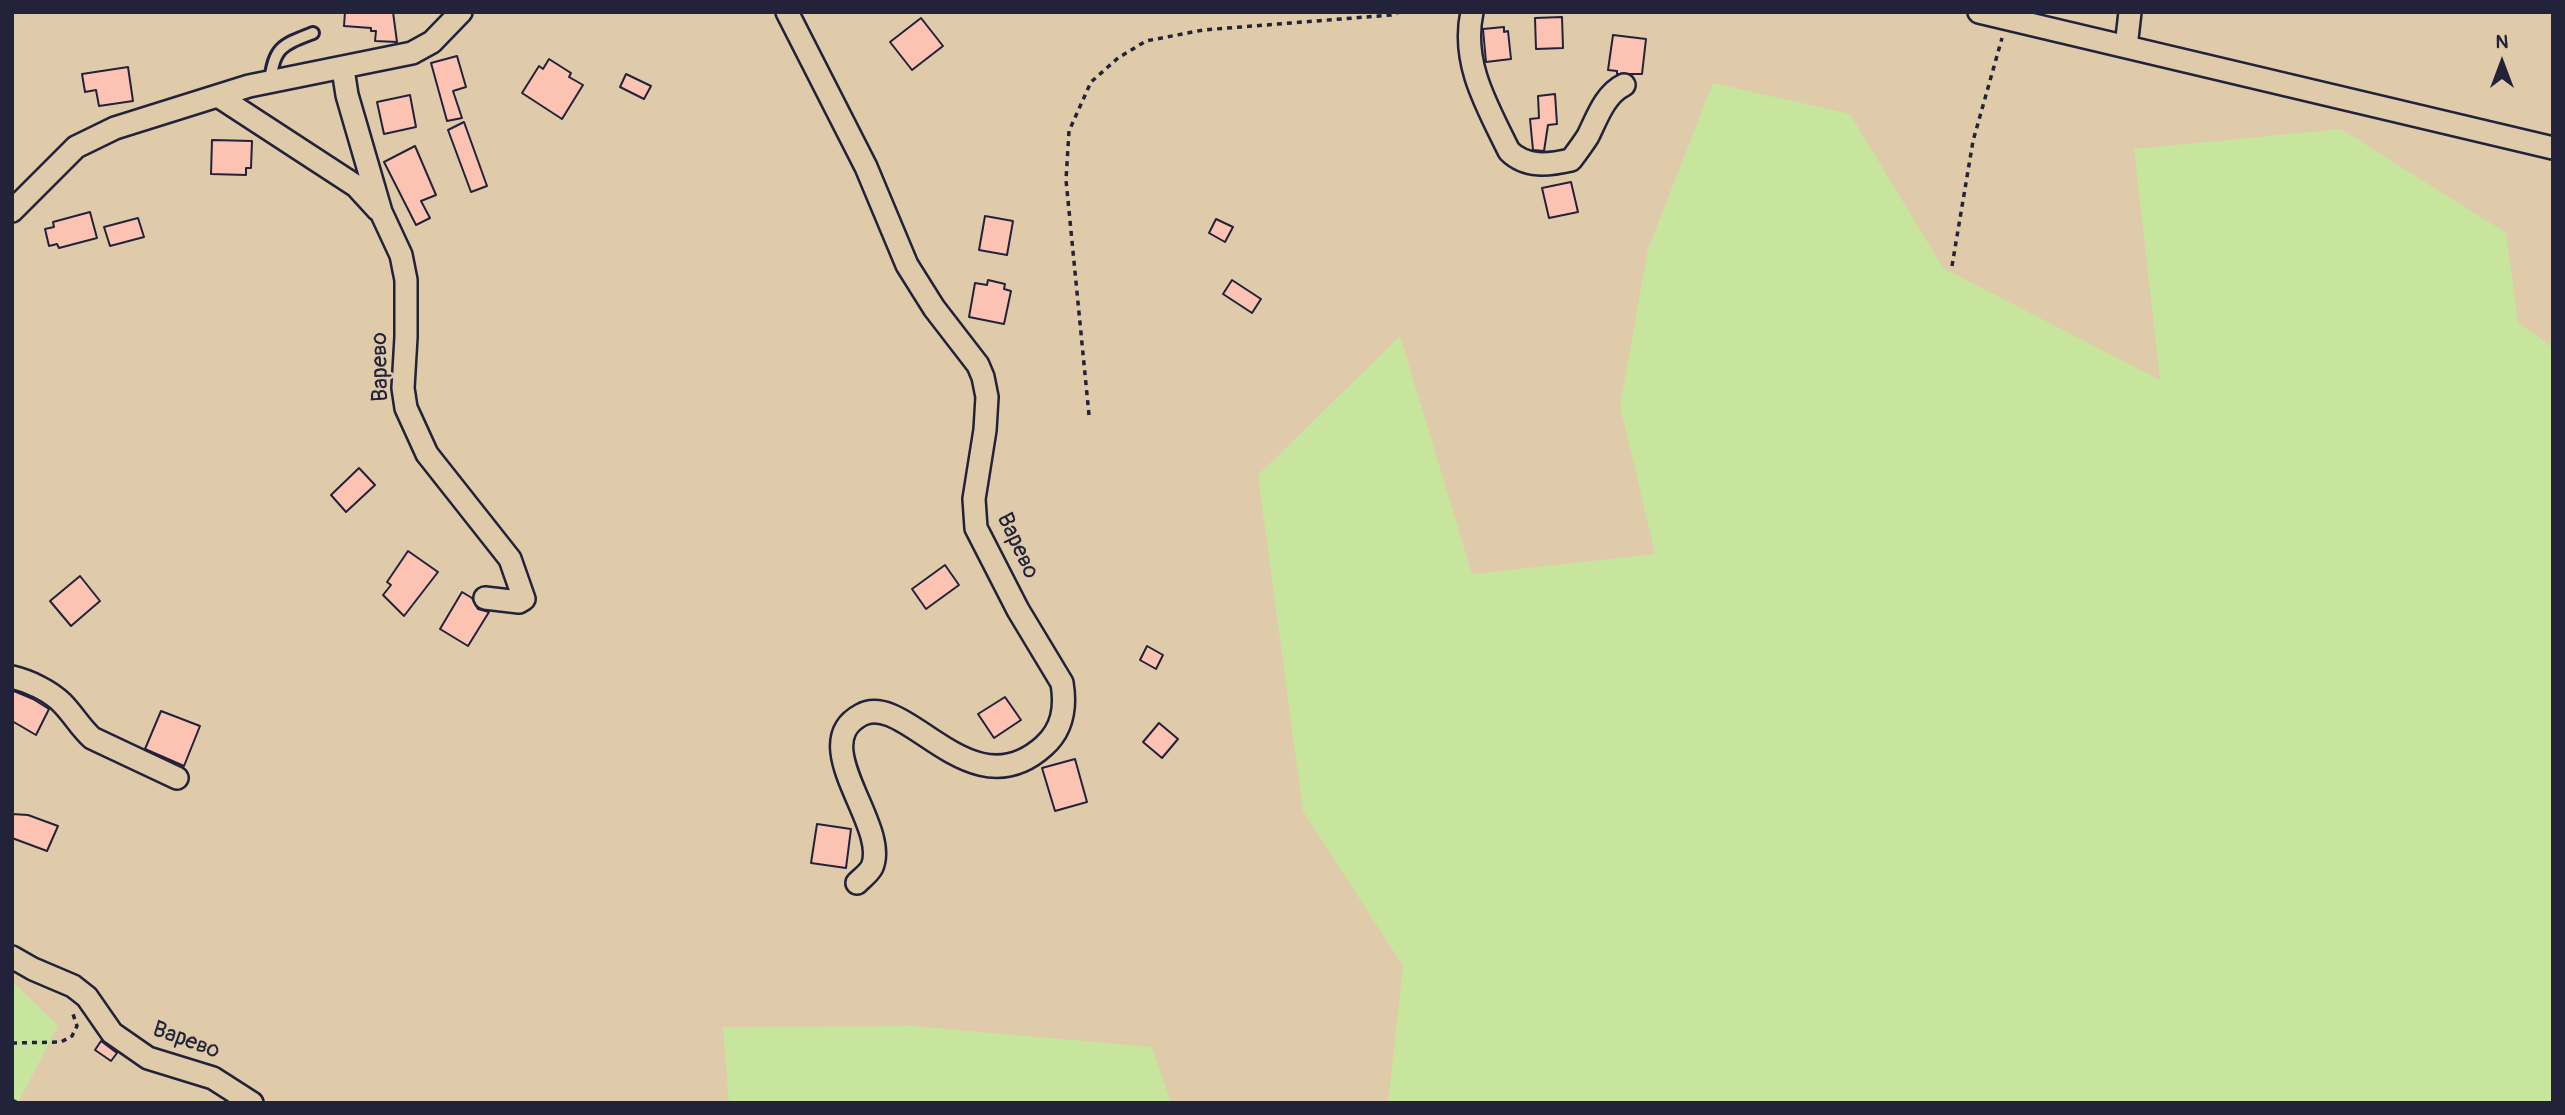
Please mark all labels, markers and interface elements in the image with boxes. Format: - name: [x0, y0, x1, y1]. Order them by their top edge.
- north arrow: [2467, 28, 2537, 98]
- text: N: [2496, 30, 2508, 54]
- street label: Варево: [367, 332, 395, 402]
- street label: Варево: [990, 509, 1044, 583]
- street label: Варево: [149, 1016, 223, 1066]

